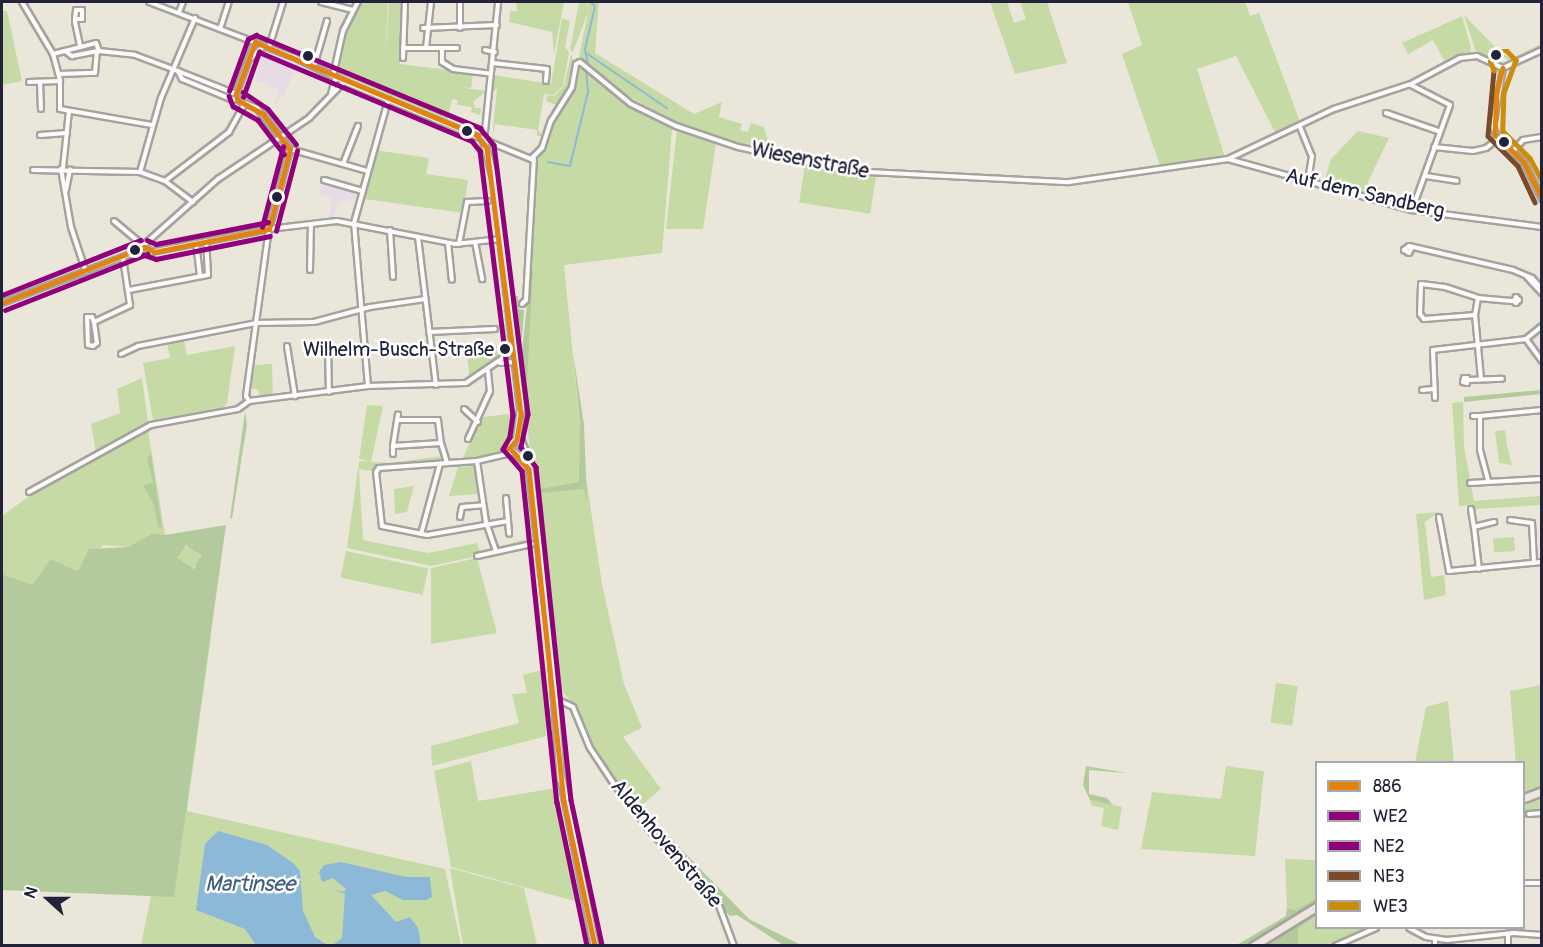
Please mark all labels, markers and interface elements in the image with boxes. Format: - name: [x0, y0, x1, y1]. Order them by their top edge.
- unlabelled marker: [1490, 49, 1502, 61]
- unlabelled marker: [302, 50, 314, 62]
- unlabelled marker: [461, 125, 473, 137]
- unlabelled marker: [1498, 136, 1510, 148]
- street label: Wiesenstraße: [749, 137, 871, 185]
- street label: Auf dem Sandberg: [1283, 163, 1447, 225]
- unlabelled marker: [271, 191, 283, 203]
- unlabelled marker: [129, 244, 141, 256]
- place label: Wilhelm-Busch-Straße: [303, 337, 494, 361]
- marker: Wilhelm-Busch-Straße: [499, 343, 511, 355]
- unlabelled marker: [522, 450, 534, 462]
- legend: [1315, 761, 1525, 929]
- street label: Aldenhovenstraße: [605, 775, 727, 913]
- text: 886: [1373, 775, 1402, 798]
- text: WE2: [1373, 805, 1408, 828]
- text: NE2: [1373, 835, 1405, 858]
- text: NE3: [1373, 865, 1405, 888]
- north arrow: [18, 869, 78, 929]
- water label: Martinsee: [205, 872, 295, 898]
- text: N: [20, 884, 42, 901]
- text: WE3: [1373, 895, 1408, 918]

